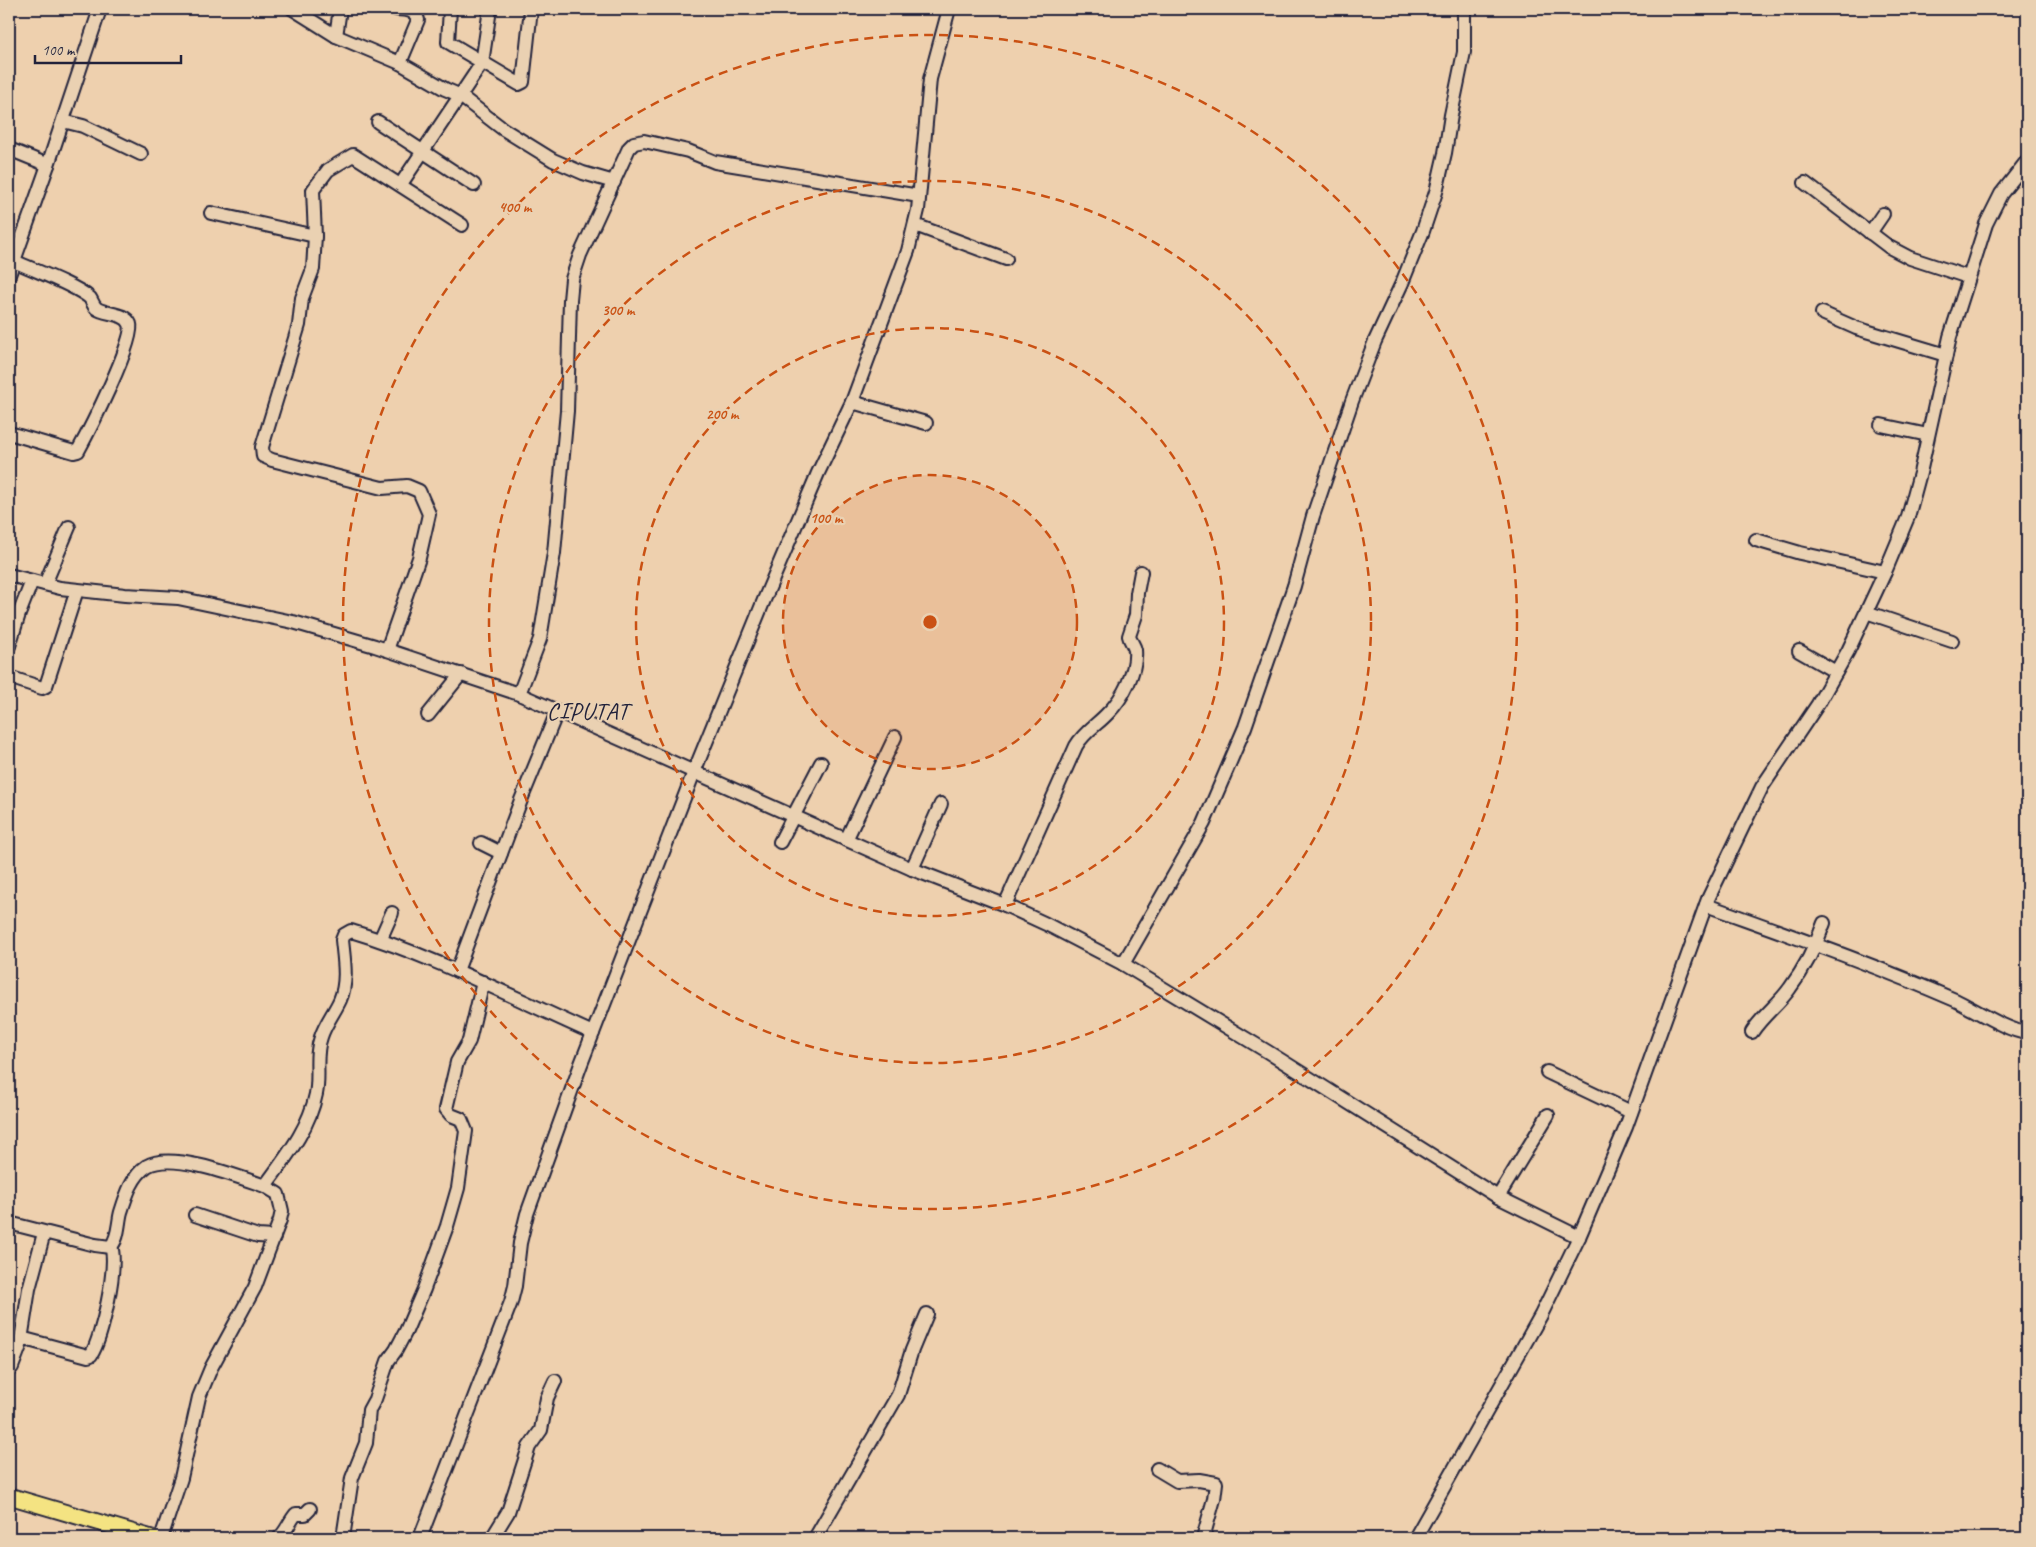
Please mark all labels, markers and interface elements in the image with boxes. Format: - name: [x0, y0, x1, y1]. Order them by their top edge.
- scale bar: [35, 32, 181, 64]
- text: 100 m: [42, 41, 76, 60]
- text: 400 m: [499, 198, 533, 217]
- text: 300 m: [602, 301, 636, 320]
- text: 200 m: [706, 405, 740, 424]
- text: 100 m: [810, 509, 844, 528]
- centre of rings: [921, 613, 939, 631]
- district label: CIPUTAT: [547, 696, 633, 726]

